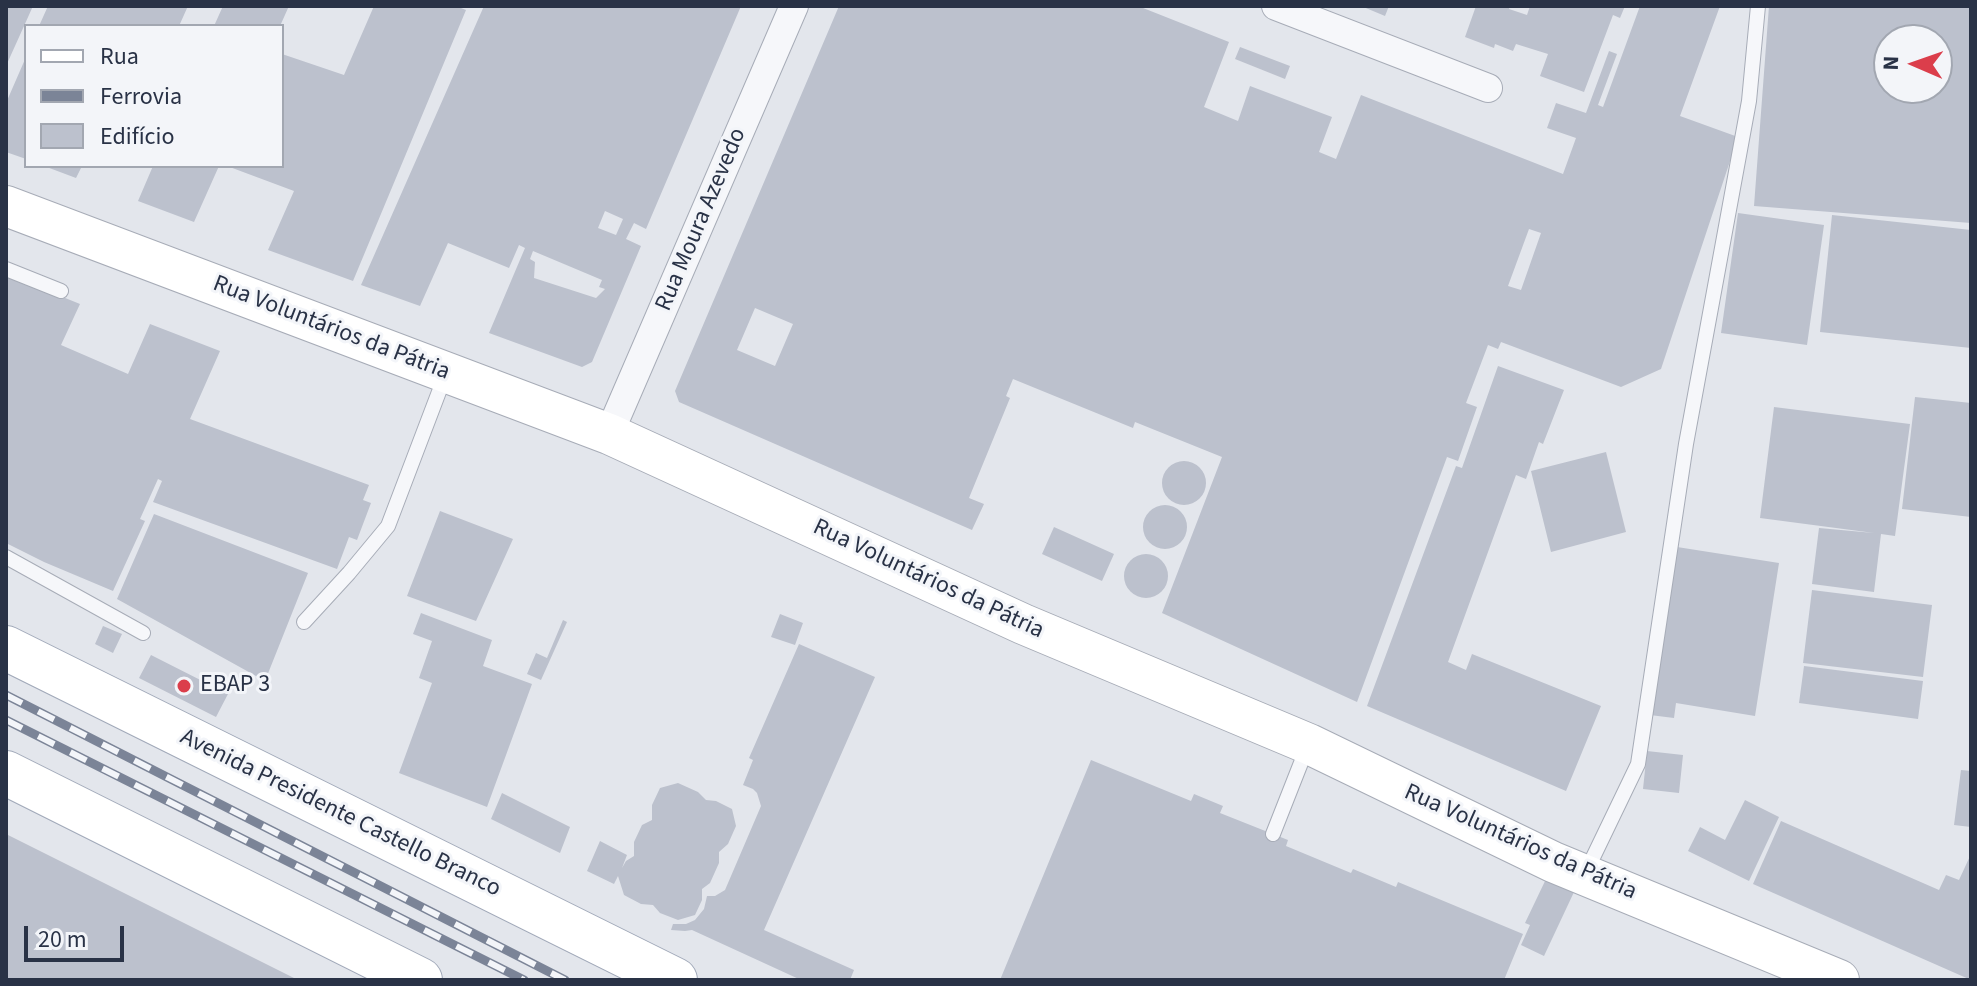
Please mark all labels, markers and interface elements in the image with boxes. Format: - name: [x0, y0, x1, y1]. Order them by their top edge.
- legend: [24, 24, 284, 168]
- north arrow: [1873, 24, 1953, 104]
- text: Rua: [100, 39, 139, 74]
- text: N: [1875, 55, 1907, 71]
- text: Ferrovia: [100, 79, 182, 114]
- text: Edifício: [100, 119, 174, 154]
- street label: Rua Moura Azevedo: [650, 124, 754, 316]
- street label: Rua Voluntários da Pátria: [208, 270, 454, 388]
- street label: Rua Voluntários da Pátria: [808, 514, 1048, 646]
- place label: EBAP 3: [200, 672, 270, 700]
- marker: EBAP 3: [175, 677, 193, 695]
- street label: Avenida Presidente Castello Branco: [175, 724, 505, 904]
- street label: Rua Voluntários da Pátria: [1399, 779, 1641, 907]
- scale bar: [28, 910, 128, 960]
- text: 20 m: [38, 922, 87, 957]

